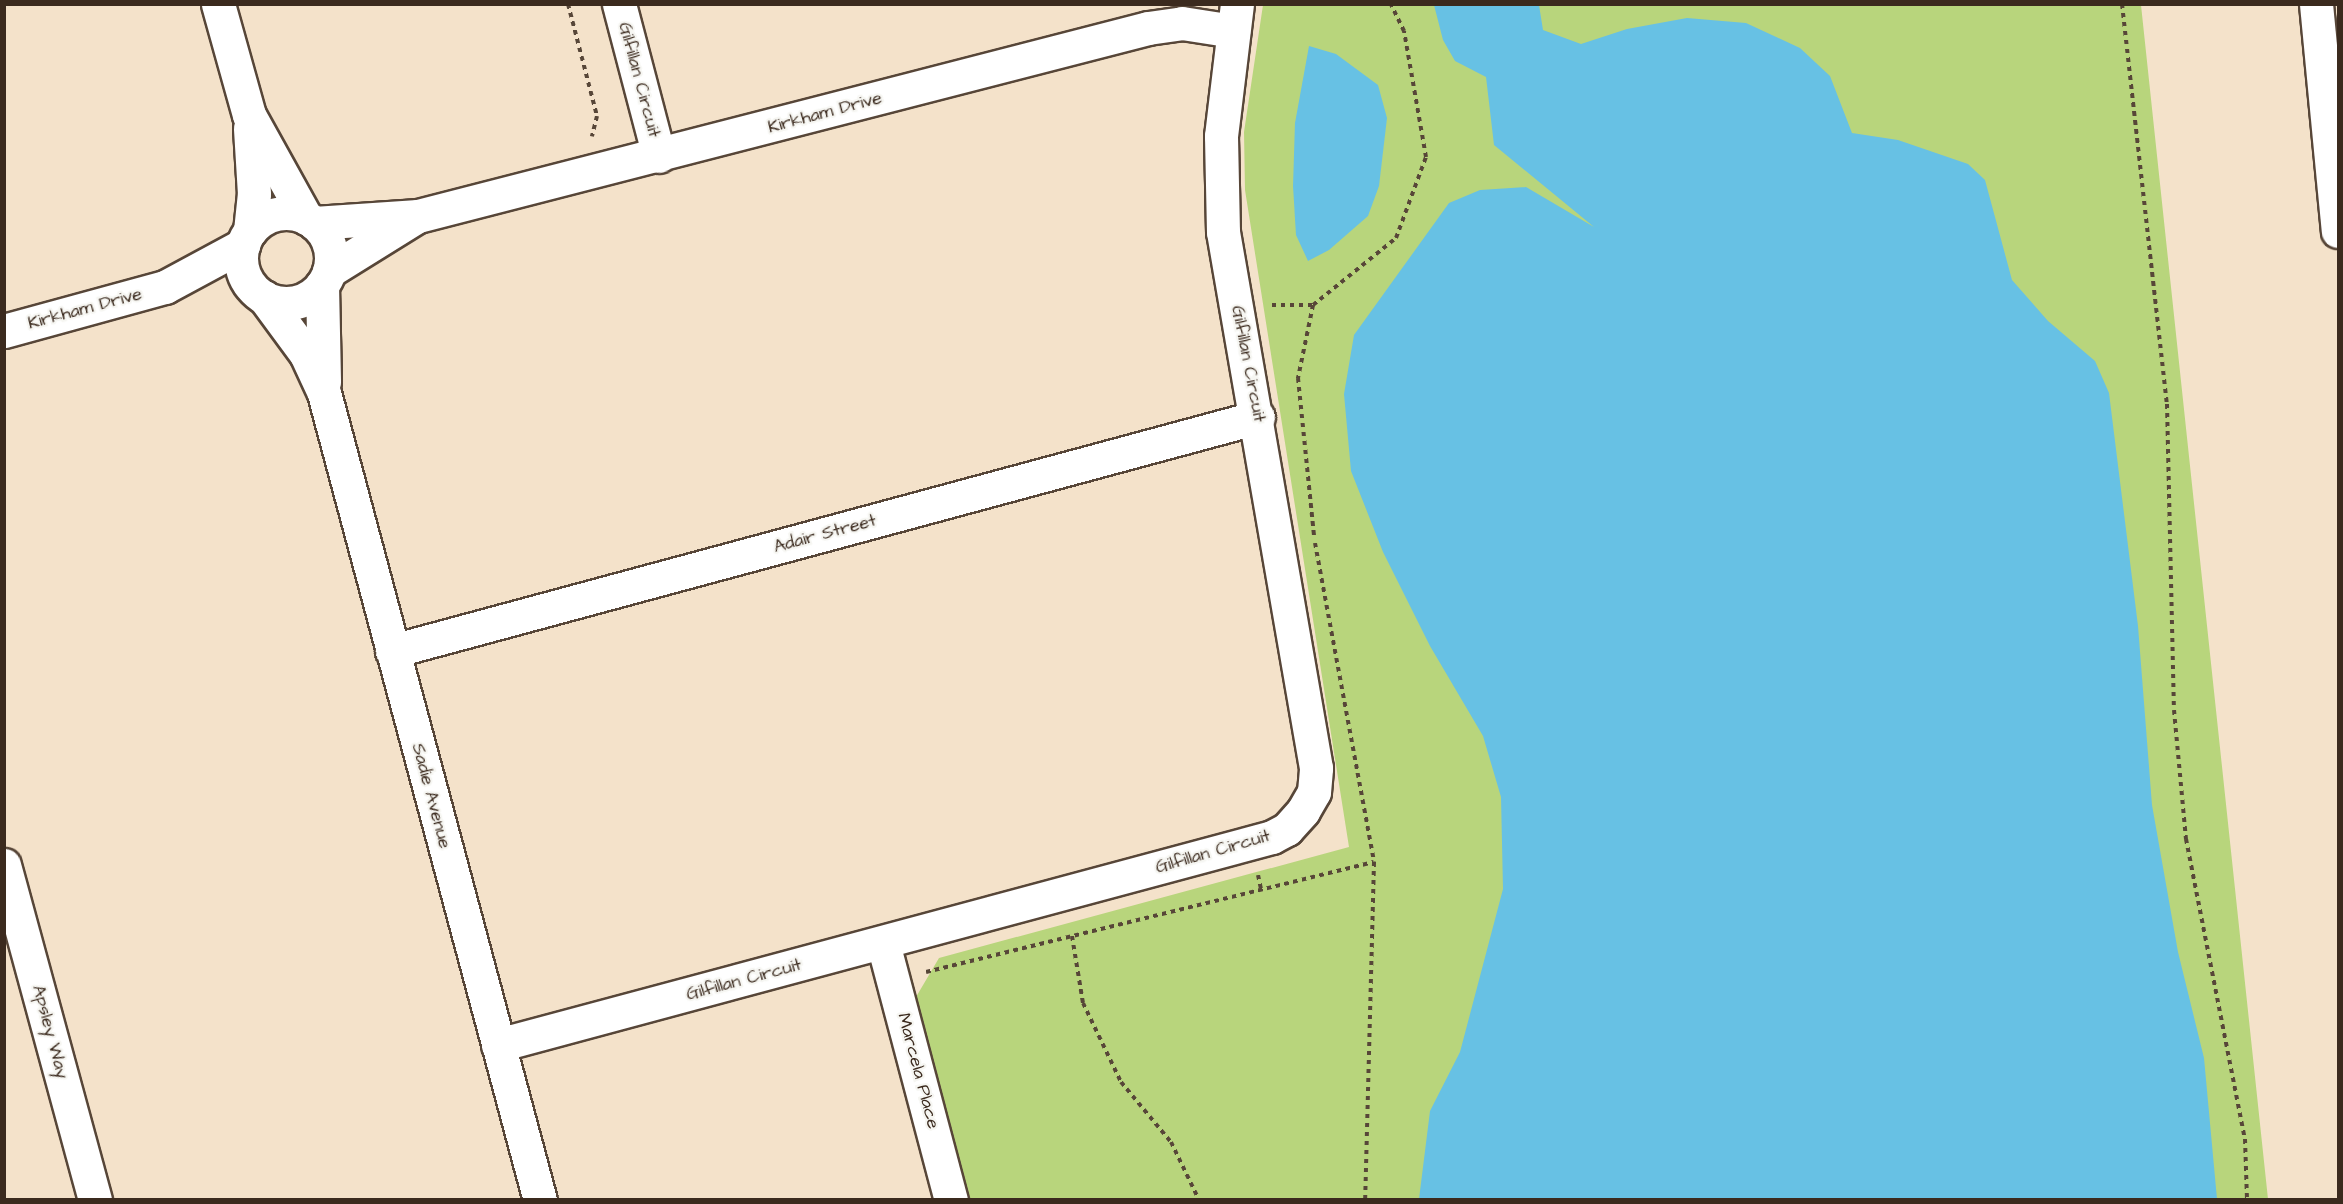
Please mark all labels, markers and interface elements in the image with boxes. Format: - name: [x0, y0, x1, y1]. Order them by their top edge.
- street label: Gilfillan Circuit: [613, 20, 665, 140]
- street label: Kirkham Drive: [766, 87, 884, 139]
- street label: Kirkham Drive: [26, 283, 144, 335]
- street label: Gilfillan Circuit: [1226, 304, 1270, 424]
- street label: Adair Street: [771, 510, 879, 558]
- street label: Sadie Avenue: [407, 741, 455, 851]
- street label: Gilfillan Circuit: [1153, 825, 1273, 879]
- street label: Gilfillan Circuit: [684, 954, 804, 1006]
- street label: Apsley Way: [27, 983, 73, 1081]
- street label: Marcela Place: [892, 1011, 944, 1131]

